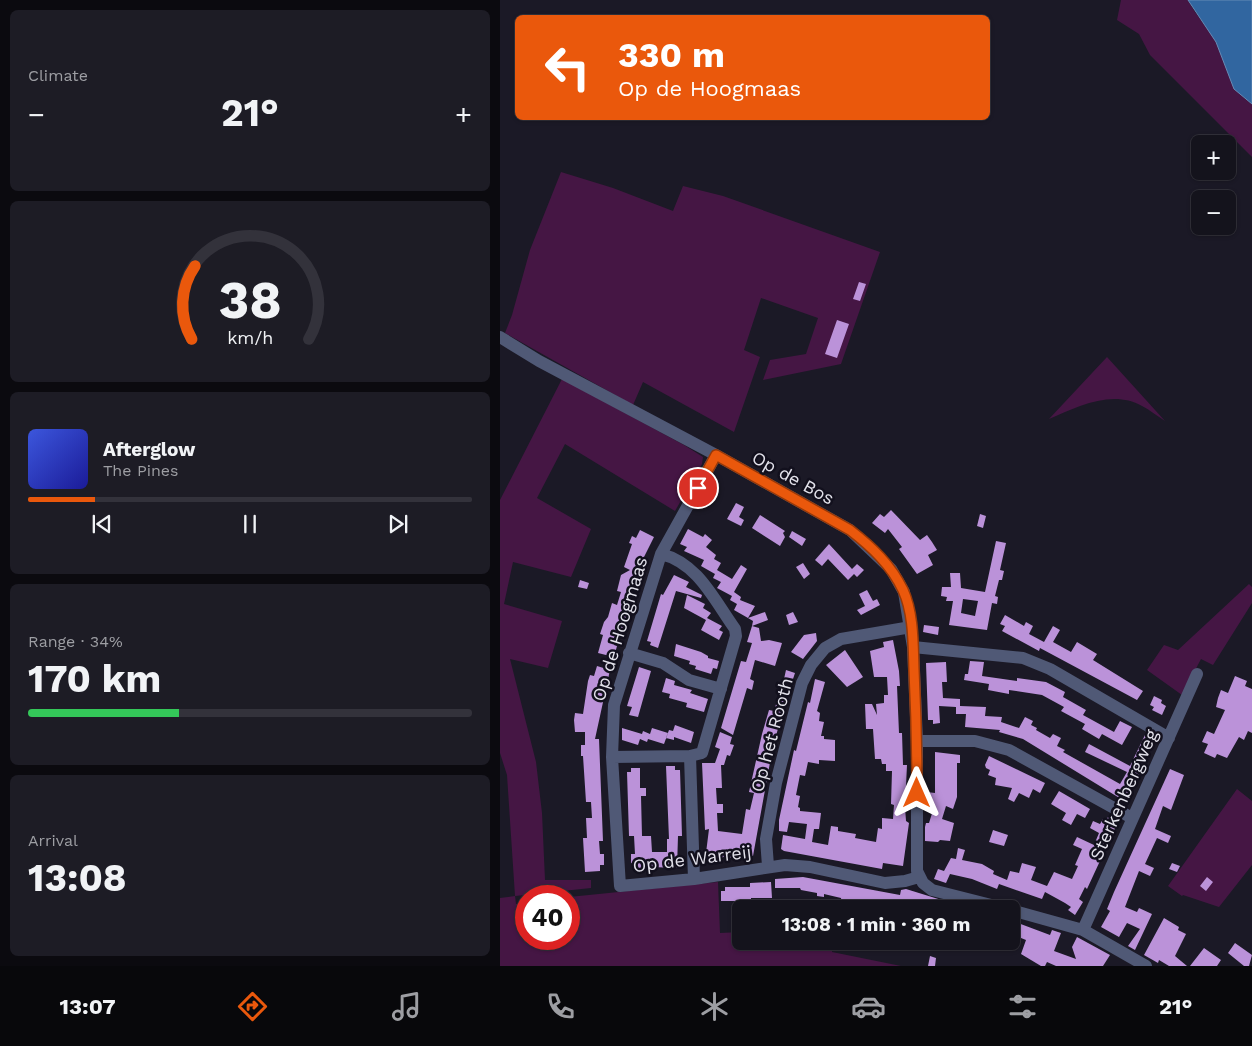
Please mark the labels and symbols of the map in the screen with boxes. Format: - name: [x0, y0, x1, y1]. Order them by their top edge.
- street label: Op de Bos: [749, 446, 838, 509]
- pin: [677, 467, 719, 509]
- street label: Op de Hoogmaas: [588, 554, 651, 704]
- street label: Op het Rooth: [746, 675, 797, 794]
- street label: Sterkenbergweg: [1085, 726, 1162, 863]
- position arrow: [890, 766, 942, 818]
- street label: Op de Warreij: [631, 841, 752, 876]
- speed limit sign: 40: [515, 885, 580, 950]

